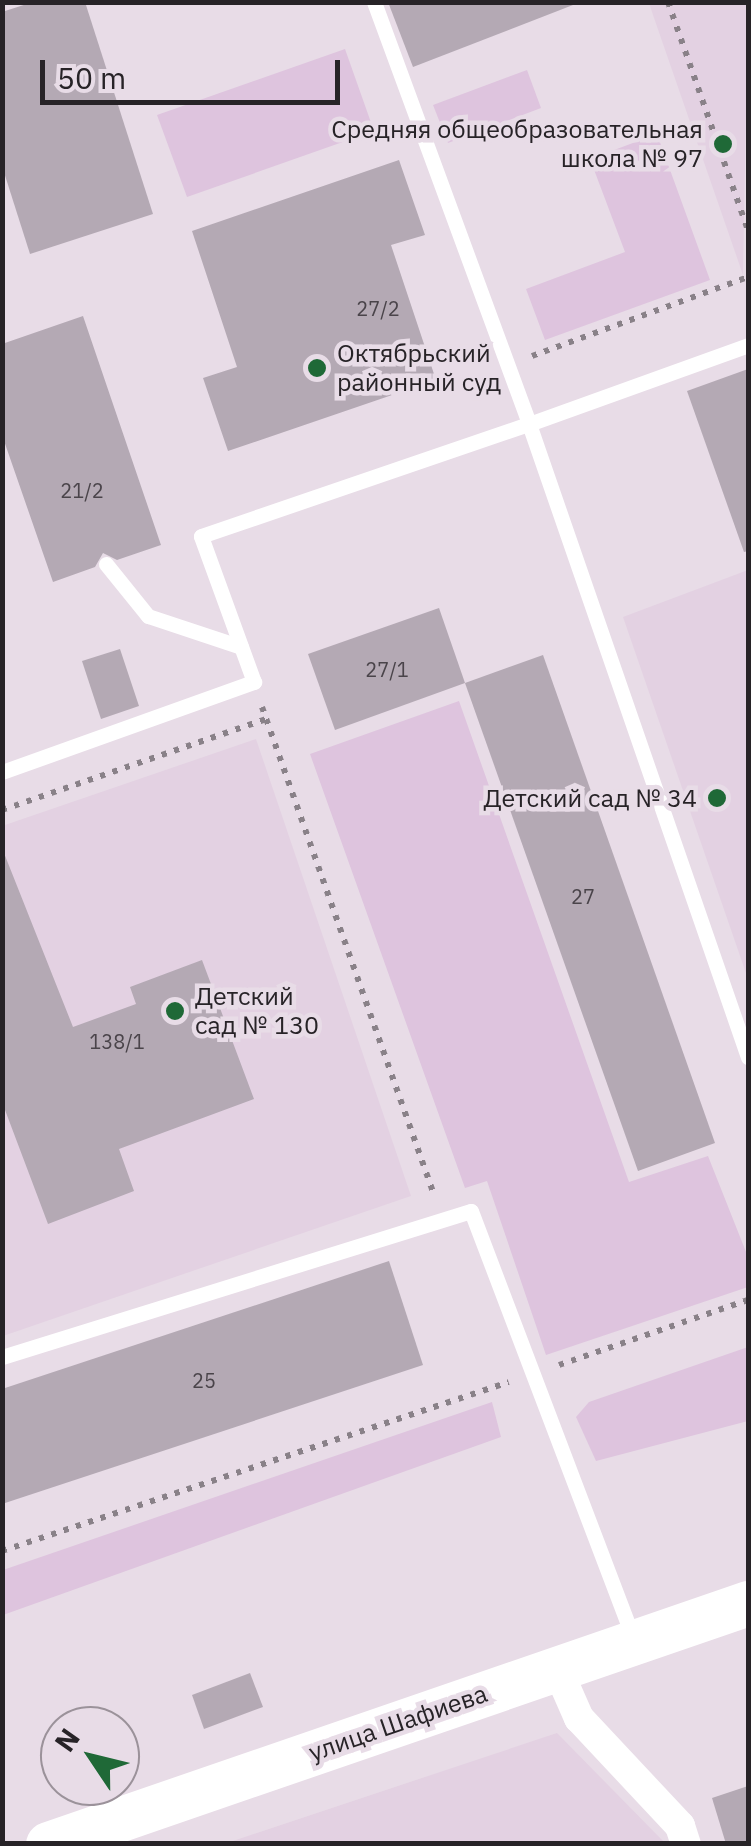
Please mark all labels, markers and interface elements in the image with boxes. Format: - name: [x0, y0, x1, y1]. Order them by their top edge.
- scale bar: [45, 40, 345, 102]
- text: 50 m: [57, 58, 126, 97]
- place label: Средняя общеобразовательная школа № 97: [331, 115, 703, 174]
- marker: Средняя общеобразовательная школа № 97: [712, 133, 734, 155]
- house number: 27/2: [356, 296, 400, 320]
- place label: Октябрьский районный суд: [337, 339, 501, 398]
- marker: Октябрьский районный суд: [306, 357, 328, 379]
- house number: 21/2: [60, 478, 104, 502]
- house number: 27/1: [365, 657, 409, 681]
- place label: Детский сад № 34: [484, 783, 697, 813]
- marker: Детский сад № 34: [706, 787, 728, 809]
- house number: 27: [571, 884, 595, 908]
- place label: Детский сад № 130: [195, 982, 319, 1041]
- marker: Детский сад № 130: [164, 1000, 186, 1022]
- house number: 138/1: [89, 1029, 145, 1053]
- house number: 25: [192, 1368, 216, 1392]
- street label: улица Шафиева: [305, 1678, 491, 1768]
- north arrow: [40, 1706, 140, 1806]
- text: N: [46, 1721, 88, 1759]

